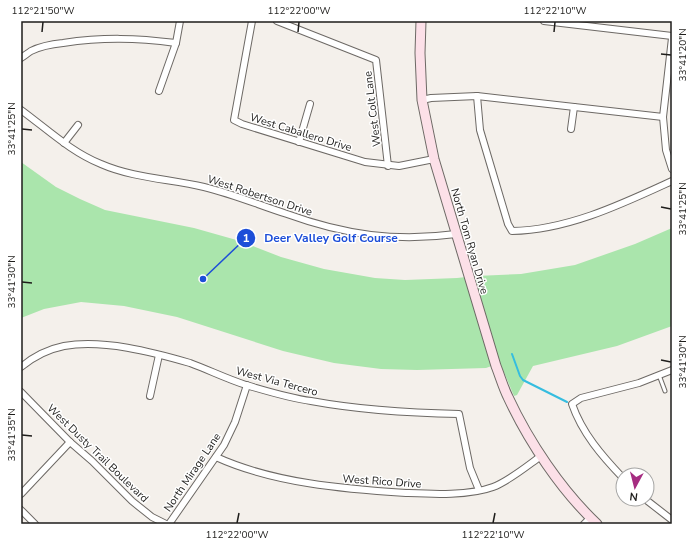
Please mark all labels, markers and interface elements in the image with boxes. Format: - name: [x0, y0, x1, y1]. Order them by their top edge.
- text: 112°21'50"W: [12, 4, 74, 18]
- text: 112°22'00"W: [268, 4, 330, 18]
- text: 112°22'10"W: [524, 4, 586, 18]
- text: 33°41'20"N: [676, 28, 690, 82]
- street label: West Colt Lane: [360, 70, 385, 148]
- text: 33°41'25"N: [5, 102, 19, 156]
- street label: West Caballero Drive: [248, 110, 354, 155]
- street label: West Robertson Drive: [205, 171, 314, 220]
- text: 33°41'25"N: [676, 182, 690, 236]
- street label: North Tom Ryan Drive: [447, 186, 492, 296]
- callout: Deer Valley Golf Course: [236, 226, 406, 250]
- text: 1: [242, 230, 250, 246]
- text: Deer Valley Golf Course: [264, 230, 398, 246]
- text: 33°41'30"N: [5, 255, 19, 309]
- text: 33°41'30"N: [676, 335, 690, 389]
- street label: West Via Tercero: [234, 363, 320, 400]
- street label: West Dusty Trail Boulevard: [44, 401, 152, 506]
- text: 33°41'35"N: [5, 408, 19, 462]
- street label: North Mirage Lane: [160, 430, 224, 515]
- north arrow: [615, 467, 655, 507]
- street label: West Rico Drive: [342, 471, 422, 492]
- text: N: [629, 488, 639, 504]
- text: 112°22'00"W: [206, 528, 268, 542]
- text: 112°22'10"W: [462, 528, 524, 542]

